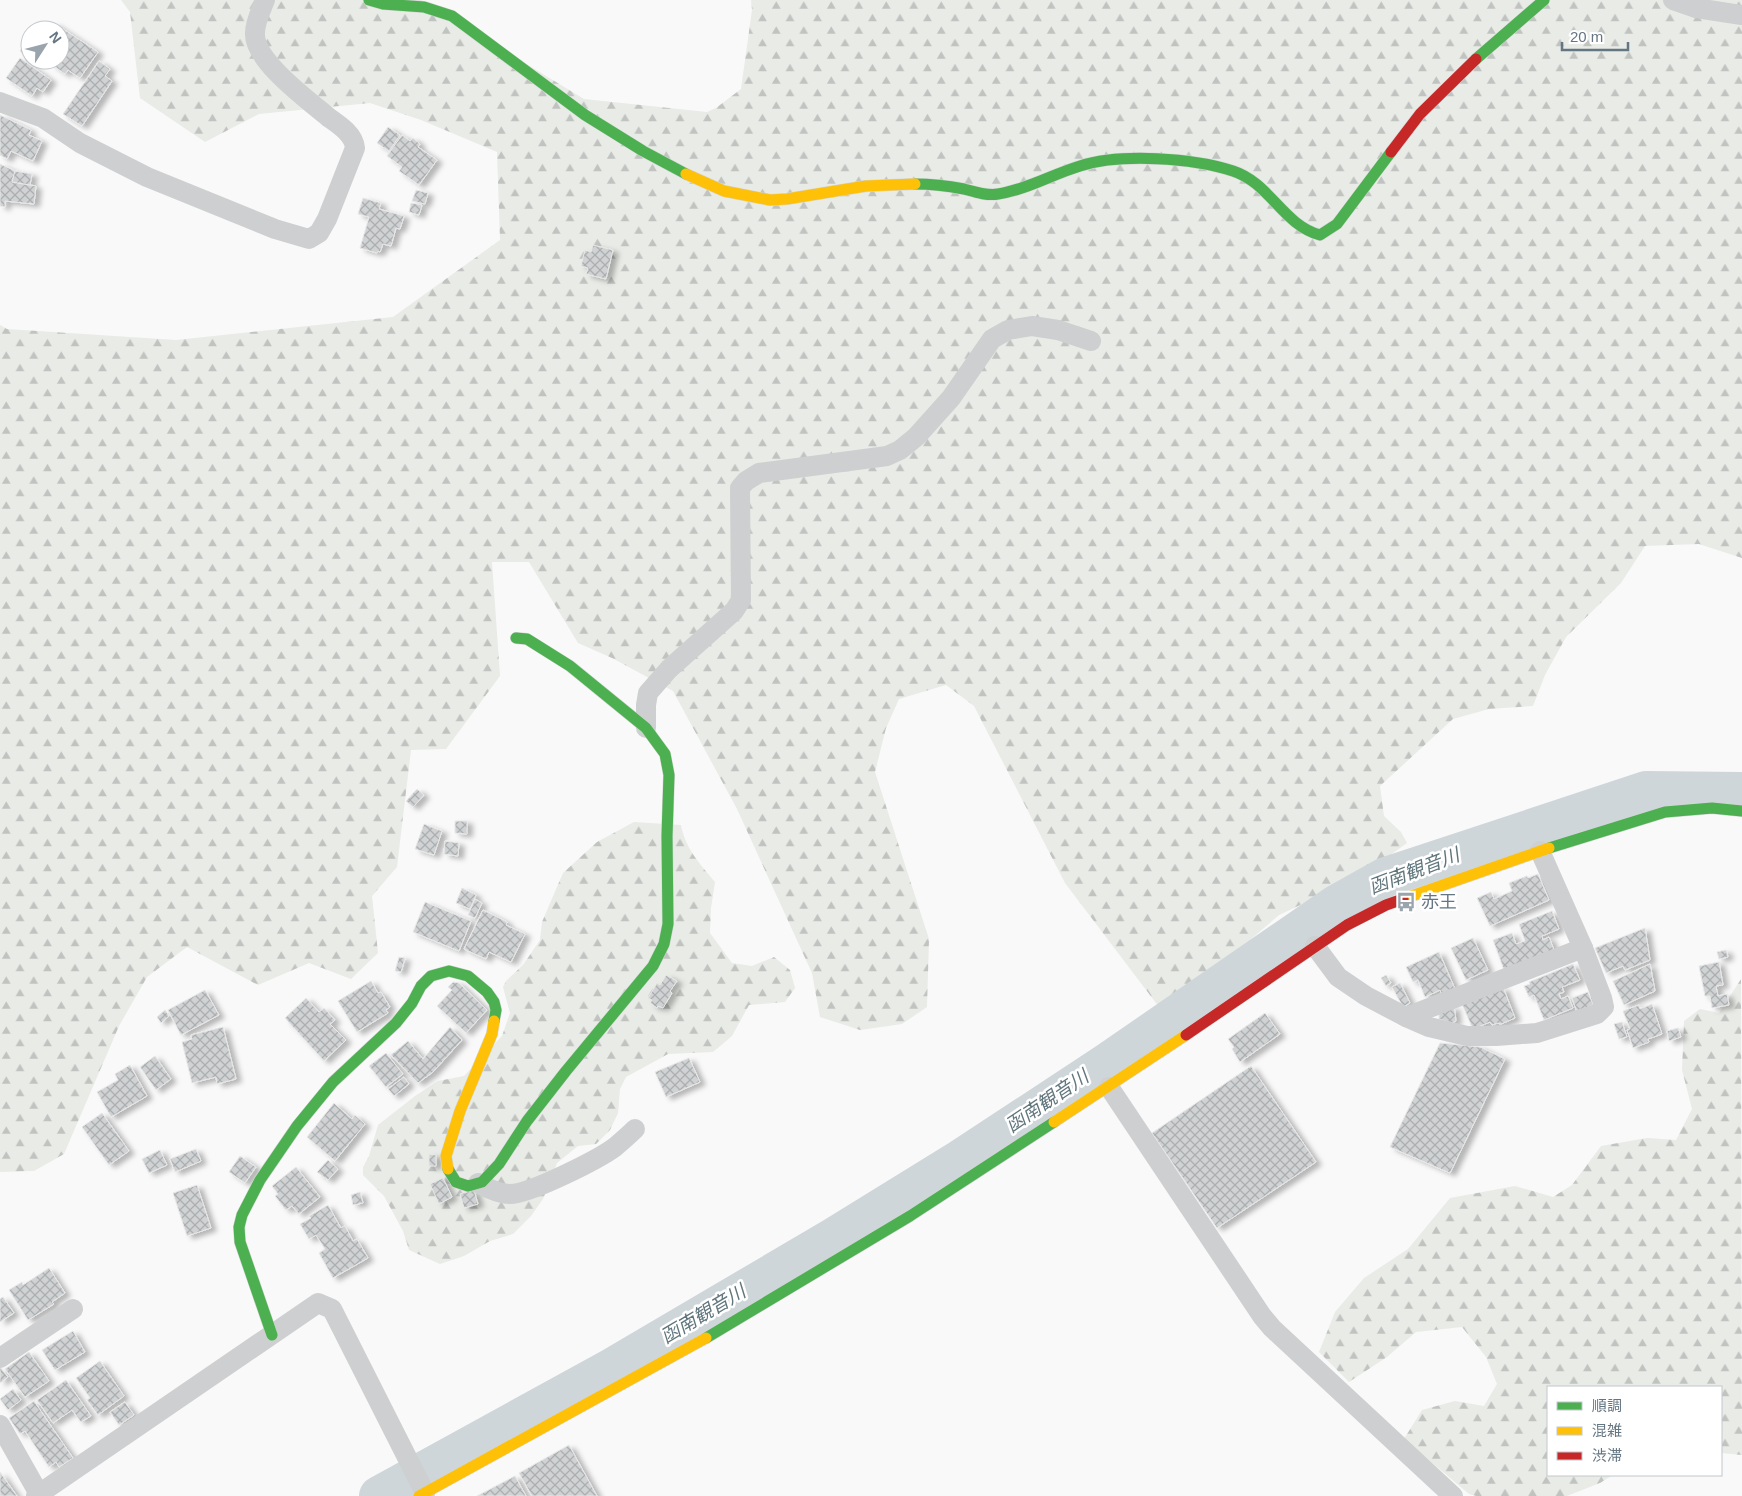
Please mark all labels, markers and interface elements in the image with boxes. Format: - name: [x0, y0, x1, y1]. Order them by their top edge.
- north arrow: [20, 20, 70, 70]
- scale bar: [1562, 20, 1628, 52]
- text: 20 m: [1570, 28, 1603, 45]
- text: N: [46, 29, 65, 46]
- water label: 函南観音川: [1366, 843, 1464, 898]
- bus stop icon: 赤王: [1395, 891, 1417, 913]
- place label: 赤王: [1421, 892, 1457, 912]
- water label: 函南観音川: [1002, 1065, 1094, 1136]
- water label: 函南観音川: [657, 1280, 751, 1347]
- legend: [1547, 1386, 1722, 1476]
- text: 順調: [1592, 1397, 1622, 1414]
- text: 混雑: [1592, 1422, 1622, 1439]
- text: 渋滞: [1592, 1447, 1622, 1464]

